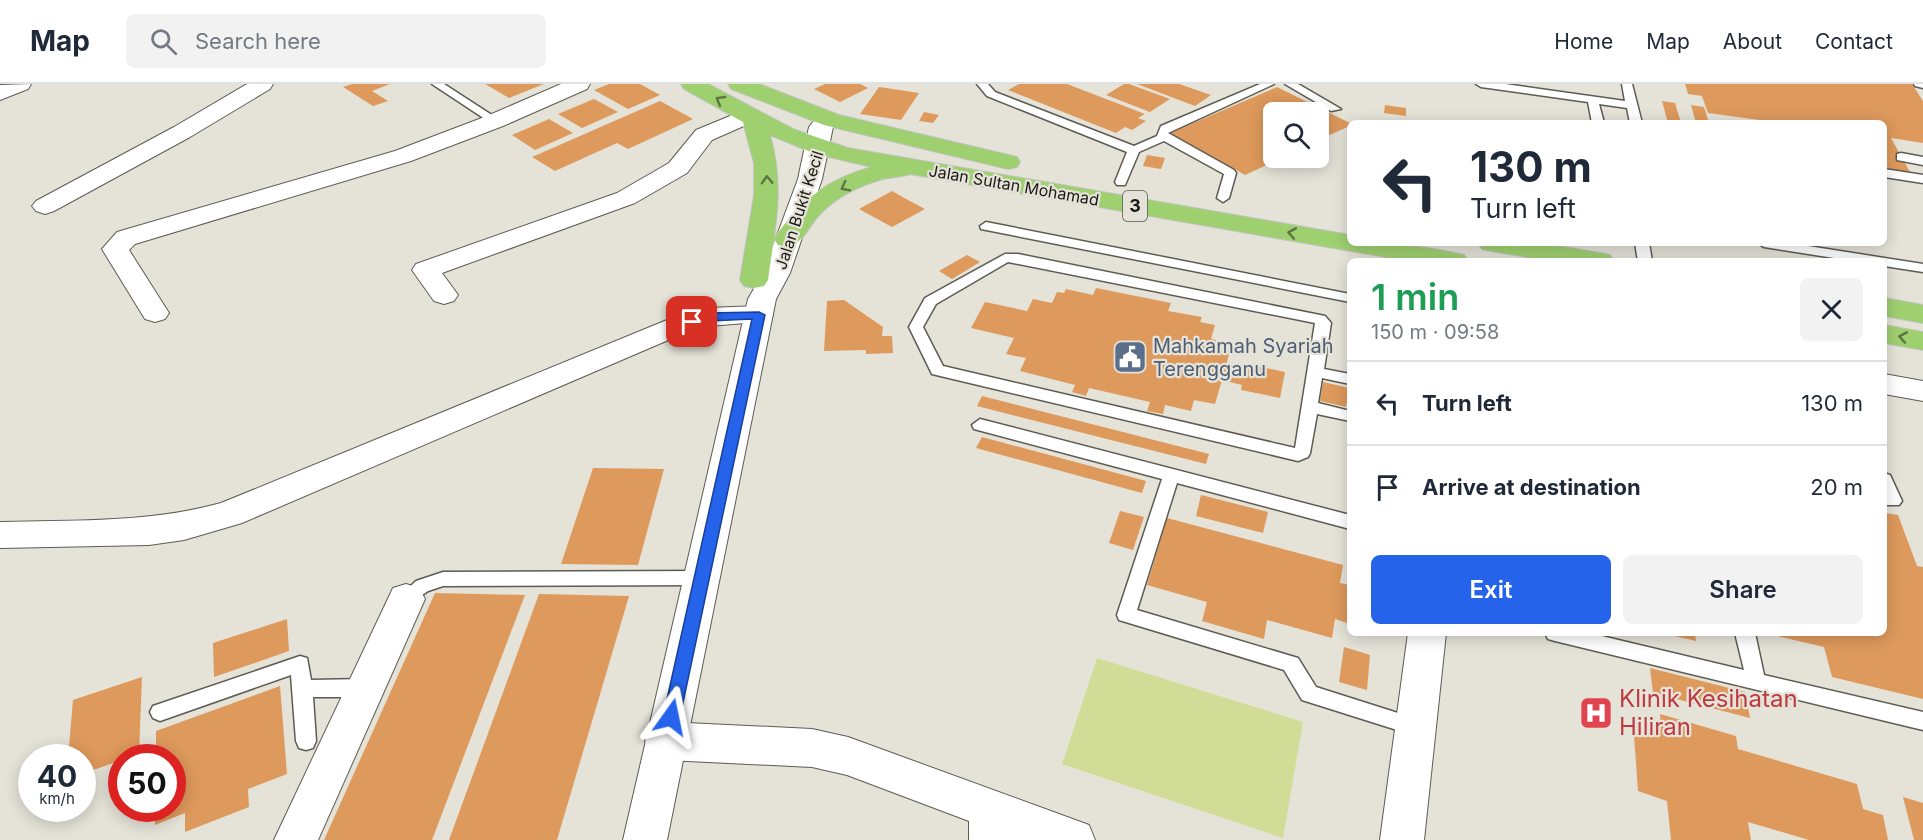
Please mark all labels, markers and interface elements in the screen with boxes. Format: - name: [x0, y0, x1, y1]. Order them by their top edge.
- search box: [126, 14, 546, 68]
- text: Map: [30, 24, 90, 58]
- icon: search: [147, 25, 180, 58]
- text: Search here: [195, 28, 321, 54]
- text: Home: [1554, 29, 1613, 54]
- text: Map: [1646, 29, 1690, 54]
- text: About: [1723, 29, 1782, 54]
- text: Contact: [1815, 29, 1893, 54]
- one-way arrow: [715, 96, 726, 107]
- map controls: [1263, 102, 1329, 168]
- button: search: [1263, 102, 1329, 168]
- text: 130 m: [1470, 141, 1592, 192]
- icon: left: [1371, 144, 1449, 222]
- street label: Jalan Bukit Kecil: [770, 148, 828, 272]
- street label: Jalan Sultan Mohamad: [927, 160, 1101, 210]
- one-way arrow: [760, 176, 773, 185]
- one-way arrow: [840, 179, 851, 191]
- road number: 3: [1123, 191, 1147, 221]
- text: Turn left: [1470, 192, 1576, 225]
- one-way arrow: [1288, 227, 1298, 240]
- text: 1 min: [1371, 275, 1459, 319]
- button: close: [1800, 278, 1863, 341]
- pin: [666, 296, 717, 347]
- icon: arrive: [675, 305, 708, 338]
- text: 150 m · 09:58: [1371, 320, 1499, 344]
- one-way arrow: [1899, 332, 1908, 344]
- place label: Mahkamah Syariah Terengganu: [1153, 334, 1333, 381]
- public building icon: Mahkamah Syariah Terengganu: [1112, 339, 1148, 375]
- icon: left: [1371, 387, 1404, 420]
- text: Turn left: [1422, 390, 1512, 416]
- text: 130 m: [1801, 390, 1863, 416]
- icon: arrive: [1371, 471, 1404, 504]
- text: Arrive at destination: [1422, 474, 1641, 500]
- text: 20 m: [1810, 474, 1863, 500]
- button: Exit: [1371, 555, 1611, 624]
- button: Share: [1623, 555, 1863, 624]
- place label: Klinik Kesihatan Hiliran: [1619, 684, 1798, 741]
- position arrow: [639, 685, 703, 749]
- hospital icon: Klinik Kesihatan Hiliran: [1578, 695, 1614, 731]
- speed limit sign: 50: [108, 744, 186, 822]
- text: 40: [37, 758, 77, 794]
- text: km/h: [39, 789, 75, 808]

